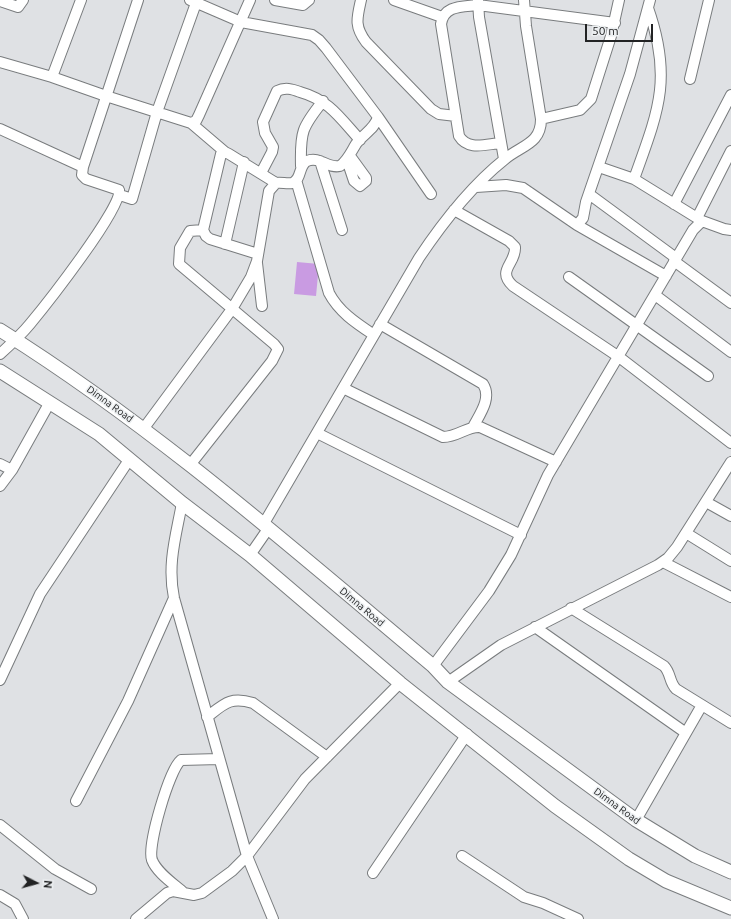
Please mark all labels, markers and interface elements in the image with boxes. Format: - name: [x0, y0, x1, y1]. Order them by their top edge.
- scale bar: [587, 16, 655, 42]
- text: 50 m: [592, 24, 619, 37]
- street label: Dimna Road: [85, 383, 135, 425]
- street label: Dimna Road: [337, 585, 387, 629]
- street label: Dimna Road: [592, 785, 642, 827]
- north arrow: [16, 863, 56, 903]
- text: N: [42, 880, 54, 889]

